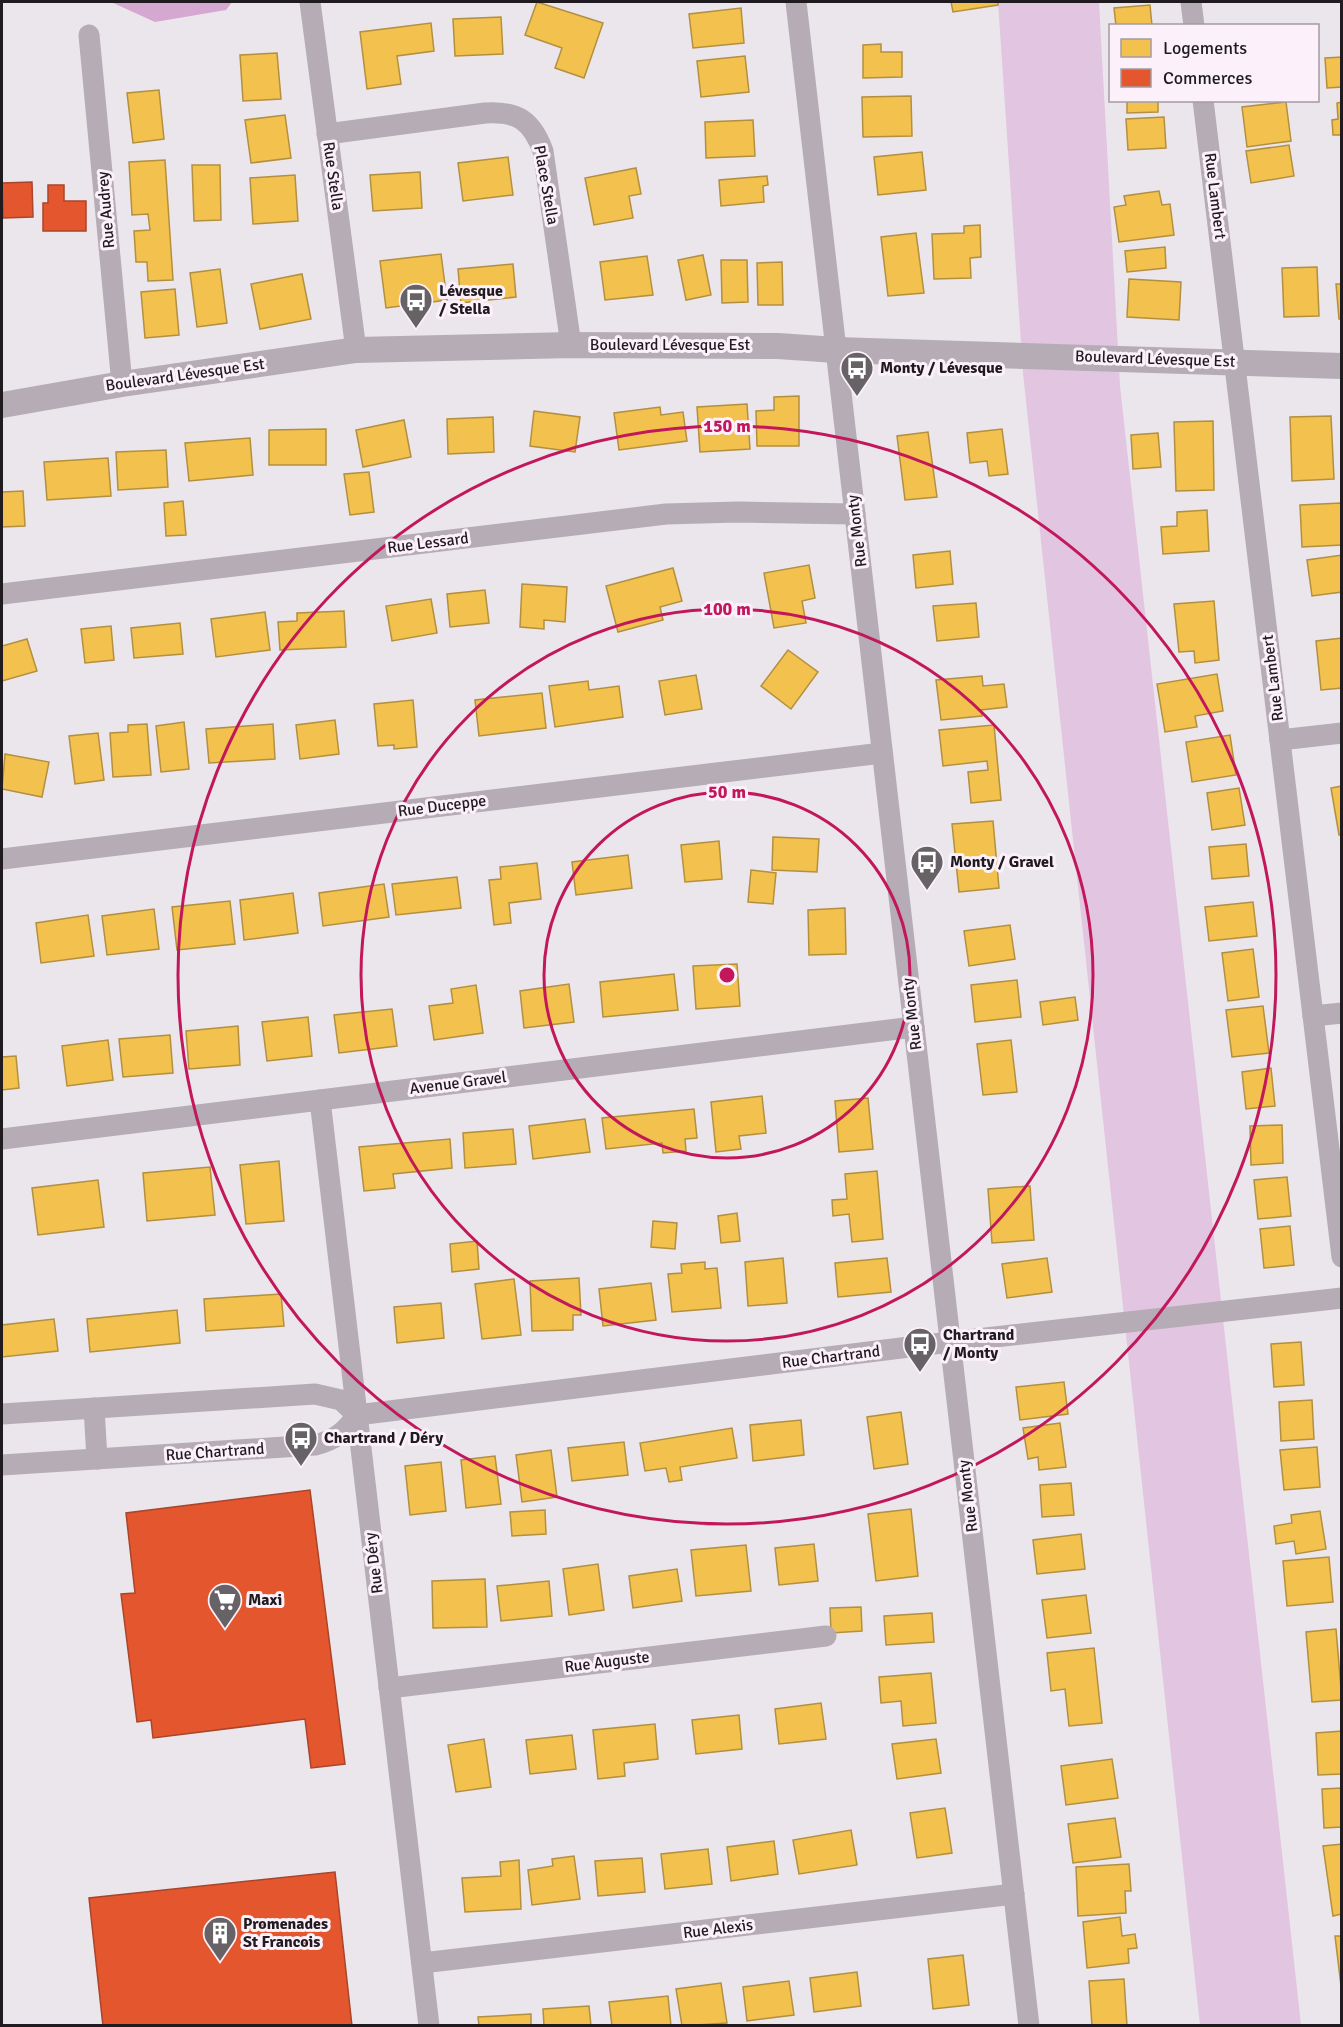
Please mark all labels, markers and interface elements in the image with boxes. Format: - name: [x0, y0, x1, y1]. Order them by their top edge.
- legend: [1109, 24, 1319, 102]
- text: Logements: [1163, 37, 1247, 59]
- text: Commerces: [1163, 67, 1252, 89]
- street label: Rue Stella: [318, 140, 348, 212]
- street label: Place Stella: [529, 144, 563, 226]
- street label: Rue Lambert: [1200, 152, 1230, 241]
- street label: Rue Audrey: [93, 170, 119, 249]
- place label: Lévesque / Stella: [439, 281, 503, 319]
- bus stop icon: Lévesque / Stella: [398, 282, 434, 329]
- street label: Boulevard Lévesque Est: [590, 335, 751, 355]
- street label: Boulevard Lévesque Est: [1074, 346, 1236, 372]
- bus stop icon: Monty / Lévesque: [839, 350, 875, 397]
- street label: Boulevard Lévesque Est: [104, 354, 266, 396]
- place label: Monty / Lévesque: [880, 358, 1003, 378]
- text: 150 m: [703, 415, 751, 437]
- street label: Rue Monty: [843, 493, 871, 568]
- street label: Rue Lessard: [386, 528, 470, 558]
- text: 100 m: [703, 598, 751, 620]
- street label: Rue Lambert: [1258, 633, 1288, 722]
- text: 50 m: [708, 781, 746, 803]
- street label: Rue Duceppe: [397, 791, 487, 821]
- bus stop icon: Monty / Gravel: [909, 844, 945, 891]
- place label: Monty / Gravel: [950, 852, 1054, 872]
- centre of rings: [717, 965, 737, 985]
- street label: Rue Monty: [898, 976, 926, 1051]
- street label: Avenue Gravel: [409, 1067, 508, 1099]
- place label: Chartrand / Monty: [943, 1325, 1015, 1363]
- bus stop icon: Chartrand / Monty: [902, 1326, 938, 1373]
- street label: Rue Chartrand: [781, 1341, 881, 1373]
- bus stop icon: Chartrand / Déry: [283, 1420, 319, 1467]
- place label: Chartrand / Déry: [324, 1428, 443, 1448]
- street label: Rue Chartrand: [165, 1439, 265, 1465]
- street label: Rue Monty: [954, 1458, 982, 1533]
- street label: Rue Déry: [360, 1531, 388, 1595]
- supermarket icon: Maxi: [207, 1582, 243, 1629]
- place label: Maxi: [248, 1590, 282, 1610]
- street label: Rue Auguste: [563, 1647, 651, 1677]
- place label: Promenades St Francois: [243, 1914, 328, 1952]
- building icon: Promenades St Francois: [202, 1915, 238, 1962]
- street label: Rue Alexis: [682, 1915, 754, 1943]

